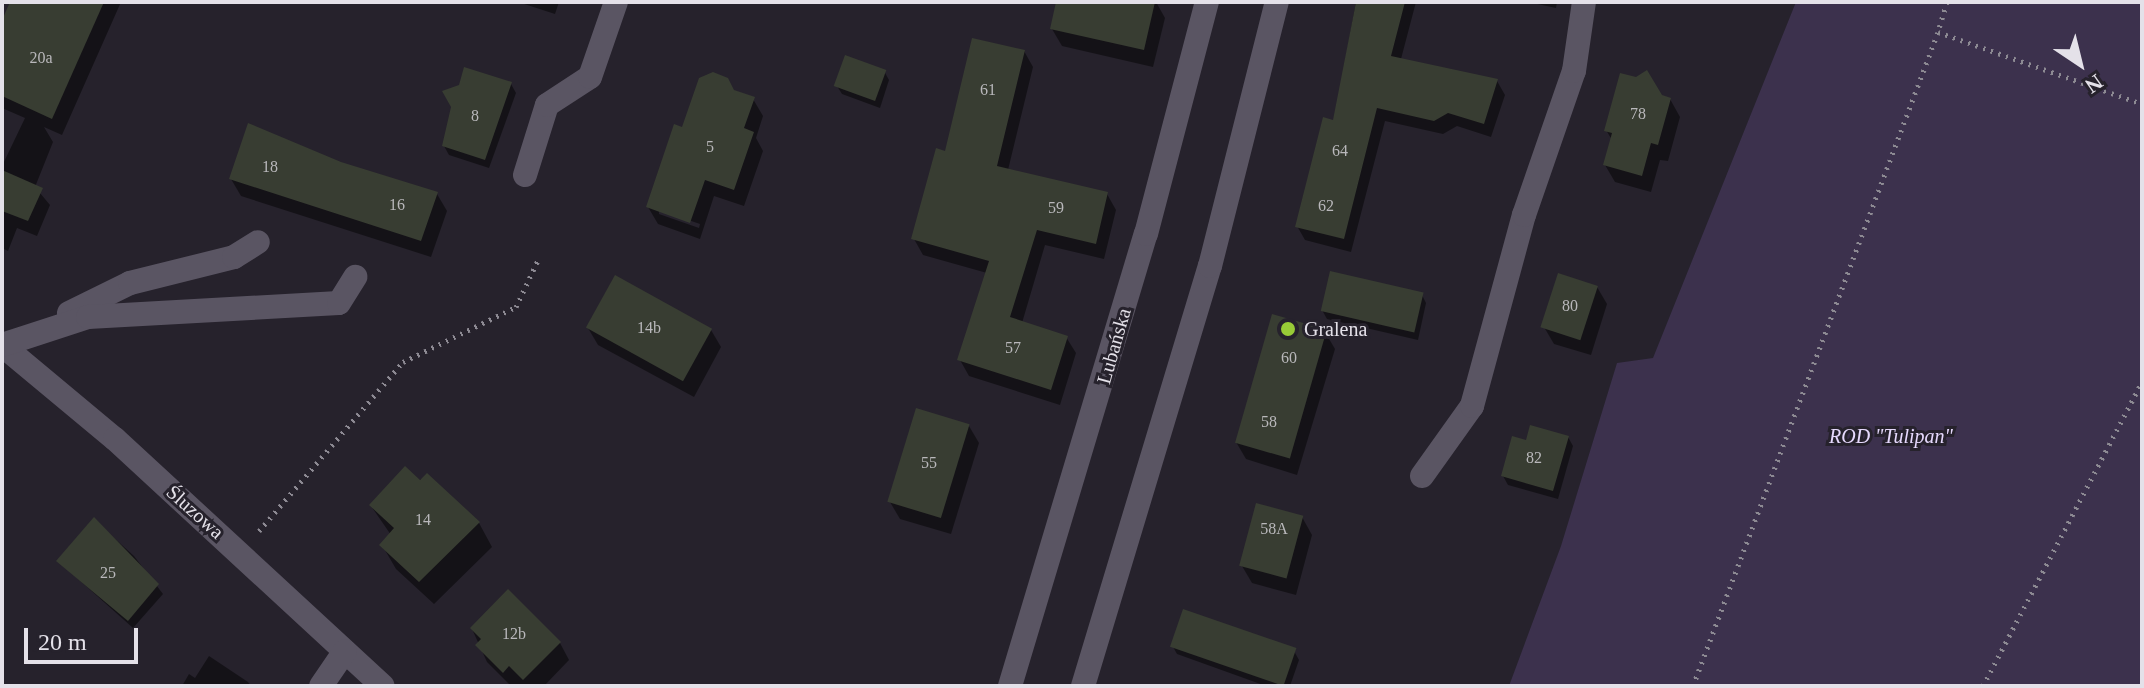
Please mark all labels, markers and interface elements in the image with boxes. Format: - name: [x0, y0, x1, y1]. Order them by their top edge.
- north arrow: [2040, 24, 2120, 104]
- house number: 20a: [29, 48, 53, 68]
- text: N: [2080, 69, 2108, 99]
- house number: 61: [980, 80, 996, 100]
- house number: 78: [1630, 104, 1646, 124]
- house number: 8: [471, 106, 479, 126]
- house number: 5: [706, 137, 714, 157]
- house number: 64: [1332, 141, 1348, 161]
- house number: 18: [262, 157, 278, 177]
- house number: 16: [389, 195, 405, 215]
- house number: 62: [1318, 196, 1334, 216]
- house number: 59: [1048, 198, 1064, 218]
- house number: 80: [1562, 296, 1578, 316]
- street label: Lubańska: [1092, 305, 1136, 387]
- place label: Gralena: [1304, 317, 1367, 341]
- house number: 14b: [637, 318, 661, 338]
- marker: Gralena: [1279, 320, 1297, 338]
- house number: 57: [1005, 338, 1021, 358]
- house number: 60: [1281, 348, 1297, 368]
- house number: 58: [1261, 412, 1277, 432]
- park label: ROD "Tulipan": [1829, 424, 1953, 448]
- house number: 82: [1526, 448, 1542, 468]
- house number: 55: [921, 453, 937, 473]
- street label: Śluzowa: [161, 480, 229, 544]
- house number: 14: [415, 510, 431, 530]
- house number: 58A: [1260, 519, 1288, 539]
- house number: 25: [100, 563, 116, 583]
- scale bar: [28, 612, 142, 662]
- house number: 12b: [502, 624, 526, 644]
- text: 20 m: [38, 629, 87, 655]

